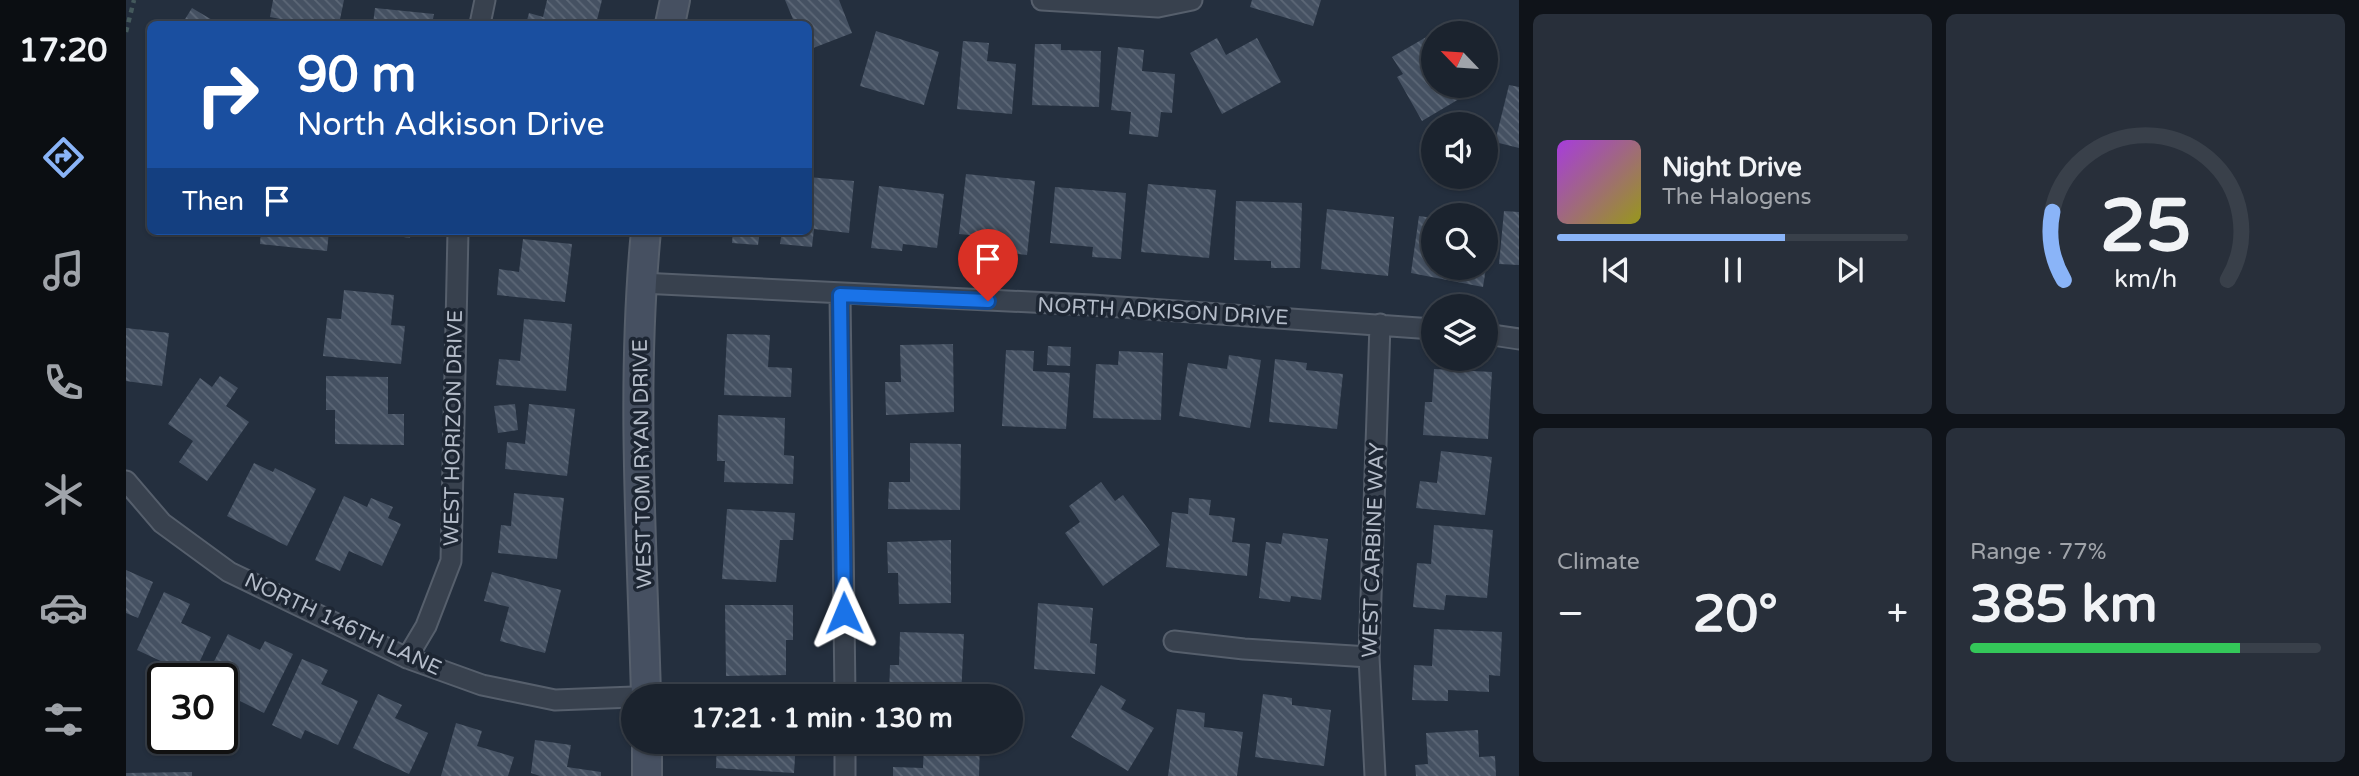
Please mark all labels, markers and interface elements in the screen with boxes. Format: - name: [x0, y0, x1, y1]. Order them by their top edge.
- north arrow: [1421, 21, 1498, 98]
- map controls: [1421, 21, 1498, 371]
- text: 17:20: [19, 32, 107, 70]
- text: 90 m: [297, 46, 416, 105]
- icon: right: [182, 49, 273, 140]
- text: North Adkison Drive: [297, 106, 605, 144]
- button: sound: [1421, 112, 1498, 189]
- icon: directions: [39, 133, 88, 182]
- text: Night Drive: [1662, 152, 1802, 183]
- icon: arrive: [258, 182, 296, 220]
- text: The Halogens: [1662, 183, 1811, 211]
- text: 25: [2100, 184, 2191, 272]
- text: Then: [182, 186, 244, 217]
- button: search: [1421, 203, 1498, 280]
- pin: [958, 229, 1018, 301]
- icon: arrive: [969, 240, 1007, 278]
- icon: music: [39, 246, 88, 295]
- icon: previous: [1597, 251, 1635, 289]
- icon: pause: [1714, 251, 1752, 289]
- icon: next: [1831, 251, 1869, 289]
- text: km/h: [2114, 264, 2177, 294]
- street label: NORTH ADKISON DRIVE: [1037, 292, 1289, 331]
- button: layers: [1421, 294, 1498, 371]
- street label: WEST HORIZON DRIVE: [439, 310, 468, 546]
- street label: WEST TOM RYAN DRIVE: [628, 339, 657, 589]
- icon: phone: [39, 358, 88, 407]
- street label: WEST CARBINE WAY: [1357, 442, 1390, 658]
- icon: climate: [39, 470, 88, 519]
- text: Range · 77%: [1970, 538, 2106, 566]
- text: Climate: [1557, 548, 1640, 576]
- street label: NORTH 146TH LANE: [240, 568, 445, 681]
- text: 385 km: [1970, 573, 2158, 636]
- position arrow: [807, 576, 881, 650]
- icon: car: [39, 583, 88, 632]
- text: 20°: [1693, 583, 1778, 646]
- text: −: [1557, 591, 1584, 637]
- text: +: [1887, 591, 1908, 637]
- speed limit sign: 30: [147, 663, 238, 754]
- icon: filters: [39, 695, 88, 744]
- text: 17:21 · 1 min · 130 m: [691, 703, 953, 734]

